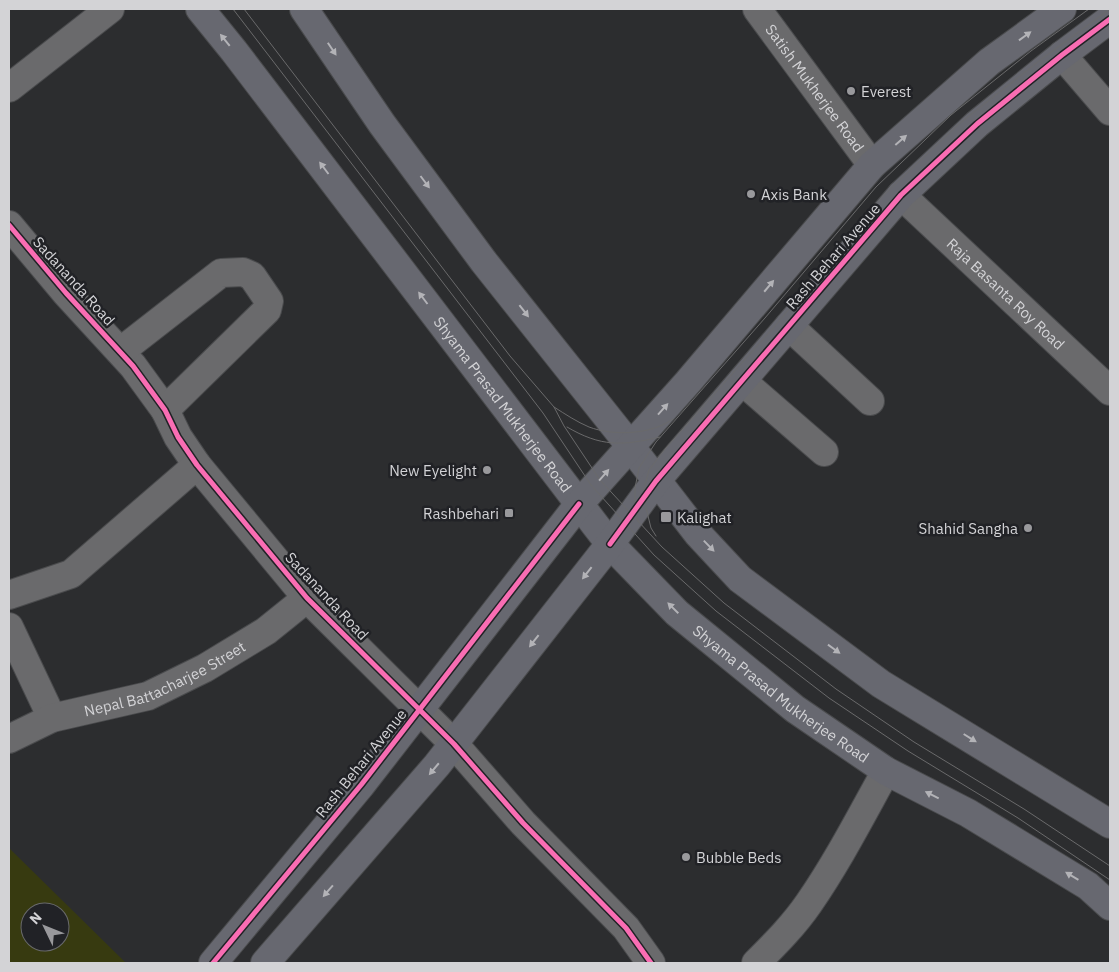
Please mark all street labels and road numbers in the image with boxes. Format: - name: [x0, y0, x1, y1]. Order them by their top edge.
- street label: Satish Mukherjee Road: [762, 20, 869, 156]
- street label: Rash Behari Avenue: [782, 199, 884, 313]
- street label: Sadananda Road: [29, 233, 119, 329]
- street label: Raja Basanta Roy Road: [943, 234, 1069, 353]
- street label: Shyama Prasad Mukherjee Road: [430, 312, 576, 496]
- street label: Sadananda Road: [281, 548, 373, 644]
- street label: Shyama Prasad Mukherjee Road: [689, 621, 873, 766]
- street label: Nepal Battacharjee Street: [82, 636, 249, 720]
- street label: Rash Behari Avenue: [311, 705, 411, 821]

